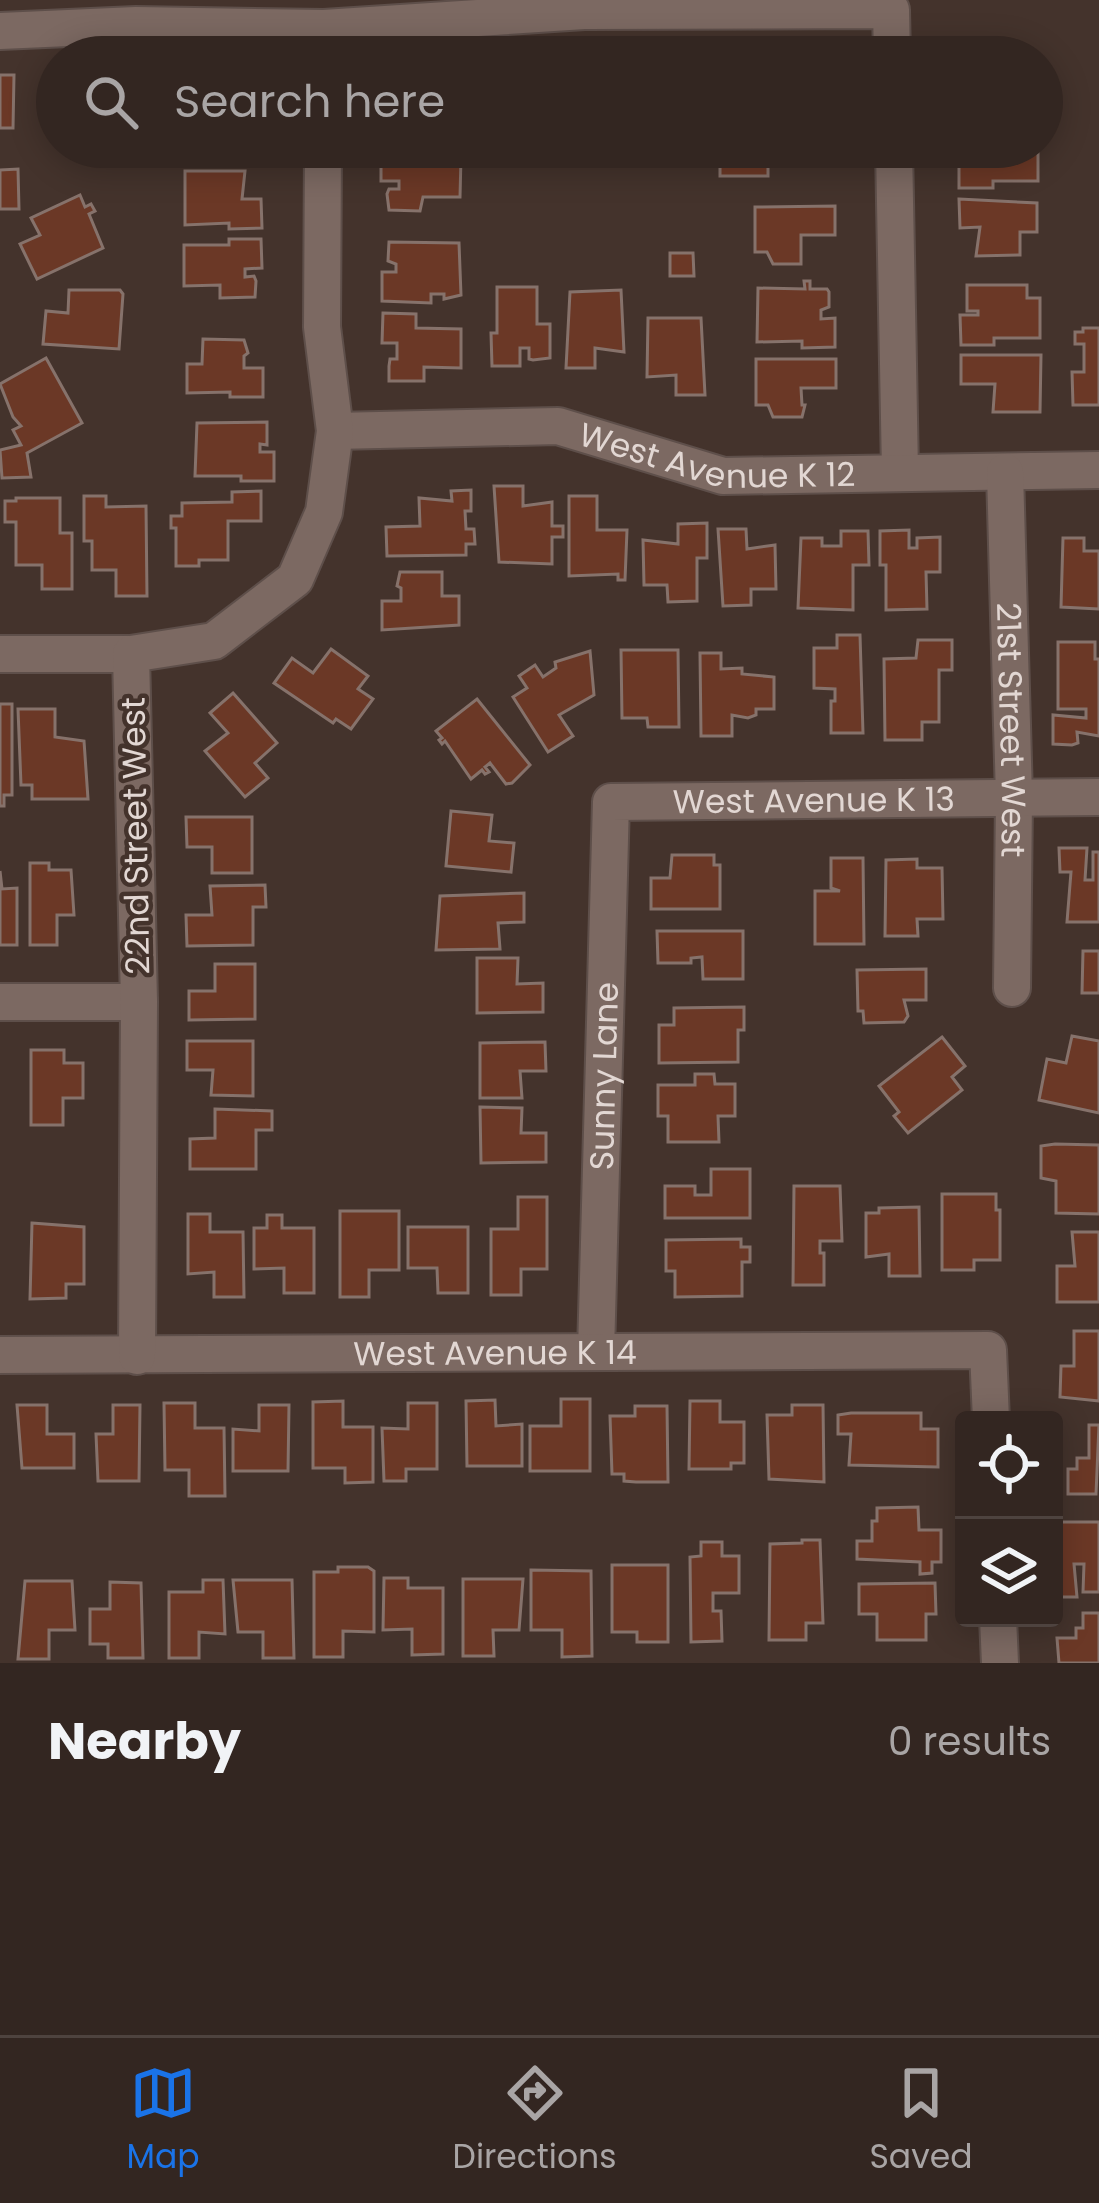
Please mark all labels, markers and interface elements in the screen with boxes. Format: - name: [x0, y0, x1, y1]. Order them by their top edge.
- search box: [36, 36, 1063, 168]
- icon: search: [78, 69, 144, 135]
- text: Search here: [174, 70, 445, 133]
- street label: West Avenue K 12: [573, 411, 856, 500]
- street label: 21st Street West: [985, 602, 1037, 858]
- street label: 22nd Street West: [110, 697, 161, 975]
- street label: West Avenue K 13: [673, 775, 955, 825]
- street label: Sunny Lane: [578, 981, 630, 1171]
- street label: West Avenue K 14: [353, 1329, 637, 1377]
- map controls: [955, 1411, 1063, 1627]
- button: locate: [955, 1411, 1063, 1519]
- button: layers: [955, 1519, 1063, 1627]
- text: Nearby: [48, 1705, 241, 1777]
- text: 0 results: [888, 1714, 1051, 1769]
- tab: Map: [127, 2060, 200, 2182]
- tab: Directions: [453, 2060, 616, 2182]
- tab: Saved: [870, 2060, 972, 2182]

